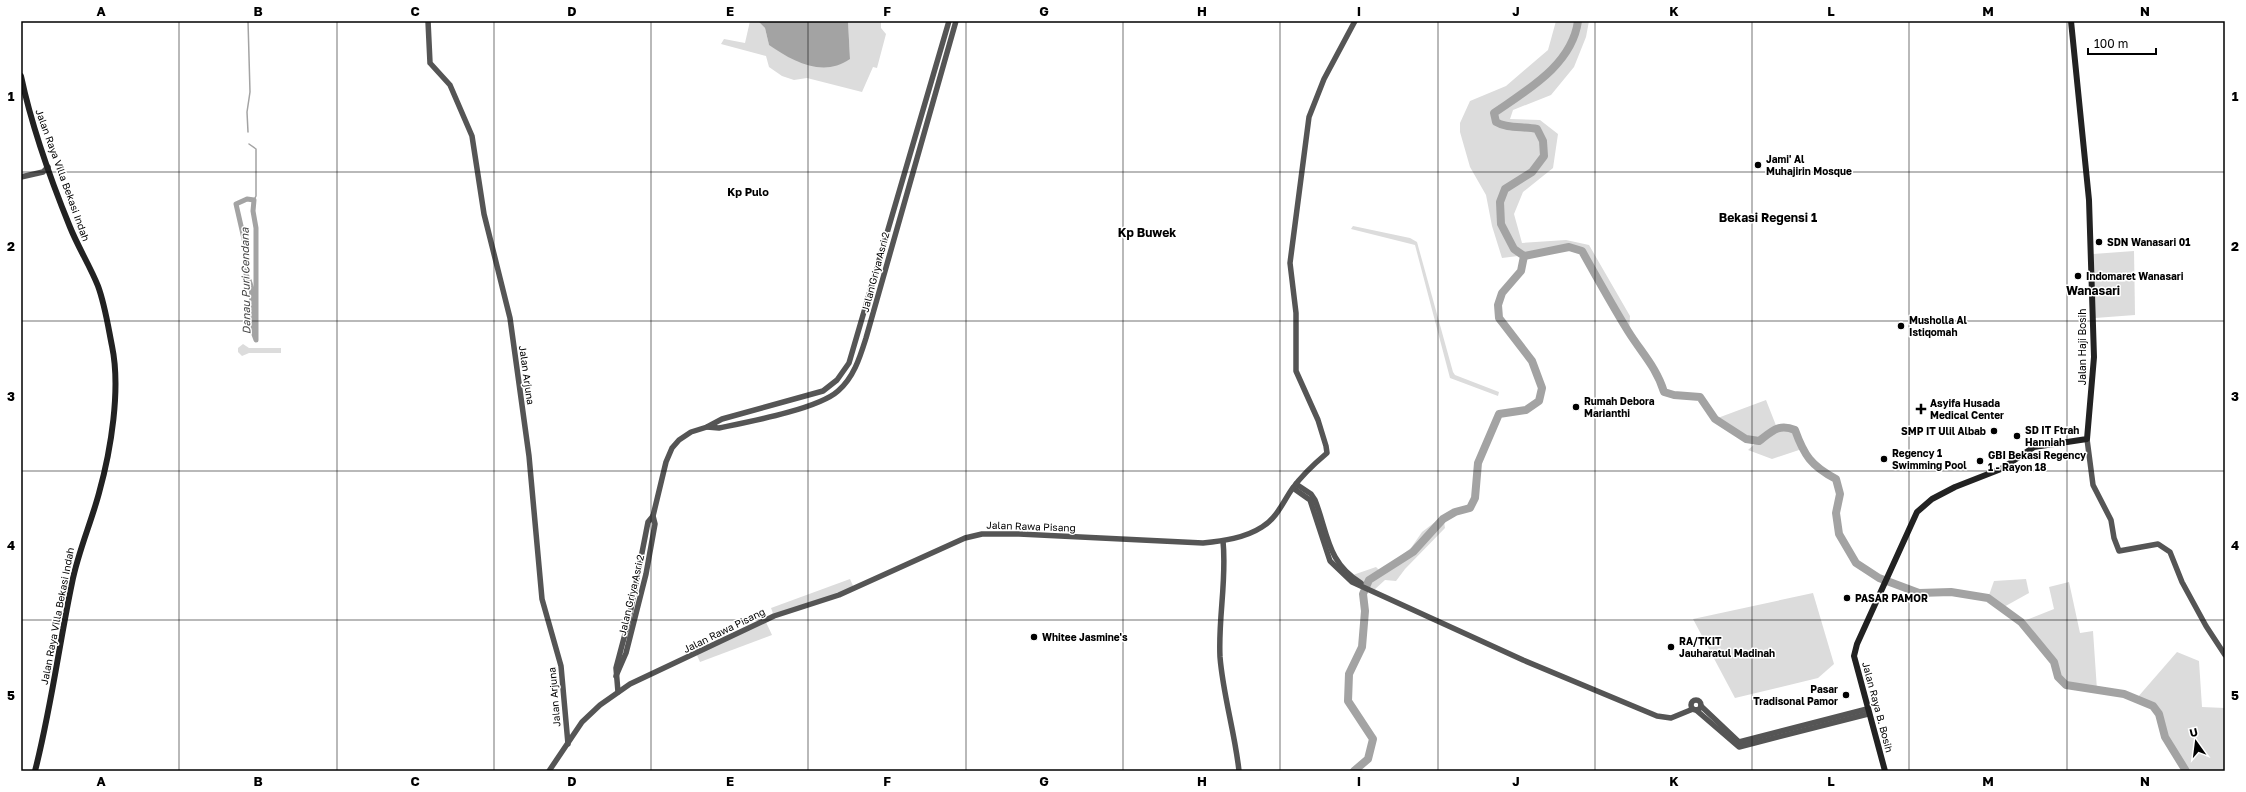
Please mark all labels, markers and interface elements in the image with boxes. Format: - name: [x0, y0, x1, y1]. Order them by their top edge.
- text: A: [96, 3, 106, 19]
- text: B: [253, 3, 263, 19]
- text: C: [410, 3, 420, 19]
- text: D: [567, 3, 577, 19]
- text: E: [726, 3, 734, 19]
- text: F: [883, 3, 891, 19]
- text: G: [1039, 3, 1049, 19]
- text: H: [1197, 3, 1207, 19]
- text: I: [1357, 3, 1361, 19]
- text: J: [1512, 3, 1520, 19]
- text: K: [1669, 3, 1679, 19]
- text: L: [1827, 3, 1835, 19]
- text: M: [1982, 3, 1994, 19]
- text: N: [2140, 3, 2150, 19]
- scale bar: [2088, 30, 2156, 56]
- text: 100 m: [2094, 36, 2128, 51]
- text: 1: [8, 88, 15, 104]
- text: 1: [2232, 88, 2239, 104]
- street label: Jalan Raya Villa Bekasi Indah: [33, 107, 93, 243]
- place label: Jami' Al Muhajirin Mosque: [1766, 153, 1852, 177]
- marker: Jami' Al Muhajirin Mosque: [1753, 160, 1763, 170]
- district label: Kp Pulo: [727, 185, 769, 198]
- district label: Bekasi Regensi 1: [1719, 210, 1817, 225]
- district label: Kp Buwek: [1118, 225, 1176, 240]
- water label: Danau Puri Cendana: [238, 227, 252, 334]
- street label: Jalan Griya Asri 2: [859, 230, 892, 313]
- place label: SDN Wanasari 01: [2107, 236, 2190, 248]
- marker: SDN Wanasari 01: [2094, 237, 2104, 247]
- text: 2: [7, 238, 15, 254]
- text: 2: [2231, 238, 2239, 254]
- place label: Indomaret Wanasari: [2086, 270, 2184, 282]
- marker: Indomaret Wanasari: [2073, 271, 2083, 281]
- district label: Wanasari: [2066, 283, 2120, 298]
- street label: Jalan Haji Bosih: [2076, 309, 2088, 385]
- place label: Musholla Al Istiqomah: [1909, 314, 1967, 338]
- marker: Musholla Al Istiqomah: [1896, 321, 1906, 331]
- street label: Jalan Arjuna: [517, 345, 537, 405]
- text: 3: [7, 388, 15, 404]
- text: 3: [2231, 388, 2239, 404]
- place label: Rumah Debora Marianthi: [1584, 395, 1655, 419]
- place label: Asyifa Husada Medical Center: [1930, 397, 2004, 421]
- marker: Rumah Debora Marianthi: [1571, 402, 1581, 412]
- marker: Asyifa Husada Medical Center: [1915, 403, 1927, 415]
- place label: SD IT Ftrah Hanniah: [2025, 424, 2079, 448]
- place label: SMP IT Ulil Albab: [1901, 425, 1986, 437]
- marker: SMP IT Ulil Albab: [1989, 426, 1999, 436]
- marker: SD IT Ftrah Hanniah: [2012, 431, 2022, 441]
- place label: Regency 1 Swimming Pool: [1892, 447, 1967, 471]
- place label: GBI Bekasi Regency 1 - Rayon 18: [1988, 449, 2086, 473]
- marker: Regency 1 Swimming Pool: [1879, 454, 1889, 464]
- marker: GBI Bekasi Regency 1 - Rayon 18: [1975, 456, 1985, 466]
- street label: Jalan Rawa Pisang: [986, 518, 1076, 534]
- text: 4: [7, 537, 15, 553]
- text: 4: [2231, 537, 2239, 553]
- street label: Jalan Raya Villa Bekasi Indah: [38, 546, 76, 686]
- street label: Jalan Griya Asri 2: [616, 553, 646, 637]
- place label: PASAR PAMOR: [1855, 592, 1928, 604]
- marker: PASAR PAMOR: [1842, 593, 1852, 603]
- street label: Jalan Rawa Pisang: [681, 605, 767, 655]
- place label: Whitee Jasmine's: [1042, 631, 1128, 643]
- marker: Whitee Jasmine's: [1029, 632, 1039, 642]
- place label: RA/TKIT Jauharatul Madinah: [1679, 635, 1775, 659]
- marker: RA/TKIT Jauharatul Madinah: [1666, 642, 1676, 652]
- street label: Jalan Raya B. Bosih: [1860, 660, 1896, 754]
- street label: Jalan Arjuna: [545, 667, 563, 727]
- place label: Pasar Tradisonal Pamor: [1753, 683, 1838, 707]
- text: 5: [7, 687, 15, 703]
- text: 5: [2231, 687, 2239, 703]
- marker: Pasar Tradisonal Pamor: [1841, 690, 1851, 700]
- north arrow: [2176, 722, 2216, 762]
- text: U: [2188, 725, 2199, 739]
- text: A: [96, 773, 106, 789]
- text: B: [253, 773, 263, 789]
- text: C: [410, 773, 420, 789]
- text: D: [567, 773, 577, 789]
- text: E: [726, 773, 734, 789]
- text: F: [883, 773, 891, 789]
- text: G: [1039, 773, 1049, 789]
- text: H: [1197, 773, 1207, 789]
- text: I: [1357, 773, 1361, 789]
- text: J: [1512, 773, 1520, 789]
- text: K: [1669, 773, 1679, 789]
- text: L: [1827, 773, 1835, 789]
- text: M: [1982, 773, 1994, 789]
- text: N: [2140, 773, 2150, 789]

